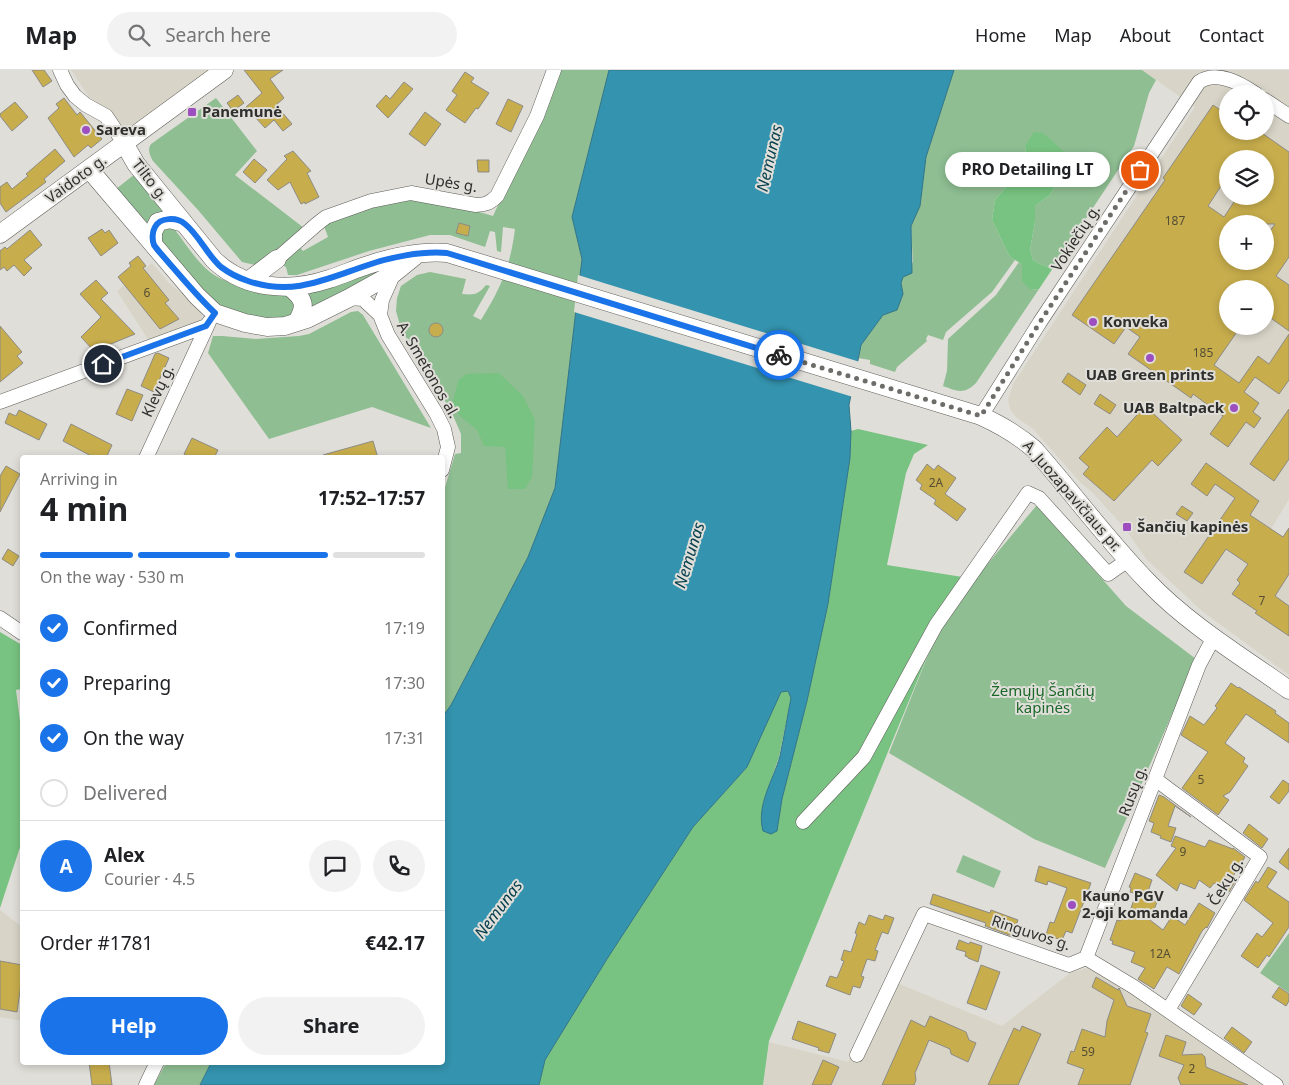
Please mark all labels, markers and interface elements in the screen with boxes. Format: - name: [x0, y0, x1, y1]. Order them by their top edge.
- search box: [107, 12, 457, 57]
- text: Map: [25, 18, 77, 51]
- icon: search: [125, 21, 153, 49]
- text: Search here: [165, 22, 271, 48]
- text: Home: [975, 23, 1026, 47]
- text: Map: [1054, 23, 1092, 47]
- text: About: [1120, 23, 1171, 47]
- text: Contact: [1199, 23, 1264, 47]
- map controls: [1219, 85, 1274, 335]
- button: locate: [1219, 85, 1274, 140]
- place label: Panemunė: [202, 101, 282, 121]
- marker: Panemunė: [186, 106, 198, 118]
- place label: Sareva: [96, 119, 146, 139]
- water label: Nemunas: [751, 122, 787, 194]
- marker: Sareva: [80, 124, 92, 136]
- street label: Vaidoto g.: [41, 149, 110, 207]
- pin: [1119, 149, 1161, 191]
- button: layers: [1219, 150, 1274, 205]
- callout: PRO Detailing LT: [945, 152, 1110, 188]
- street label: Tilto g.: [128, 154, 173, 204]
- icon: bag: [1126, 156, 1154, 184]
- text: PRO Detailing LT: [962, 158, 1093, 180]
- street label: Upės g.: [423, 168, 479, 196]
- street label: Vokiečių g.: [1046, 200, 1104, 275]
- house number: 187: [1165, 212, 1185, 229]
- button: +: [1219, 215, 1274, 270]
- button: −: [1219, 280, 1274, 335]
- house number: 6: [144, 284, 151, 301]
- place label: Konveka: [1103, 311, 1168, 331]
- marker: Konveka: [1087, 316, 1099, 328]
- street label: A. Smetonos al.: [393, 318, 465, 421]
- courier: [754, 330, 804, 380]
- icon: bike: [765, 341, 793, 369]
- pin: [82, 343, 124, 385]
- house number: 185: [1193, 344, 1213, 361]
- icon: home: [89, 350, 117, 378]
- marker: UAB Green prints: [1144, 352, 1156, 364]
- street label: Klevų g.: [136, 361, 178, 420]
- place label: UAB Green prints: [1086, 364, 1214, 384]
- place label: UAB Baltpack: [1123, 397, 1225, 417]
- marker: UAB Baltpack: [1228, 402, 1240, 414]
- street label: A. Juozapavičiaus pr.: [1019, 435, 1127, 555]
- text: Arriving in: [40, 468, 118, 490]
- house number: 2A: [929, 474, 944, 491]
- text: 17:52–17:57: [318, 485, 425, 511]
- text: 4 min: [40, 487, 128, 530]
- place label: Šančių kapinės: [1137, 516, 1248, 536]
- water label: Nemunas: [669, 519, 709, 591]
- marker: Šančių kapinės: [1121, 521, 1133, 533]
- text: On the way · 530 m: [40, 566, 184, 588]
- house number: 7: [1259, 592, 1266, 609]
- icon: check: [40, 614, 68, 642]
- text: Confirmed: [83, 615, 178, 641]
- text: 17:19: [384, 617, 425, 639]
- icon: check: [40, 669, 68, 697]
- text: Preparing: [83, 670, 171, 696]
- text: 17:30: [384, 672, 425, 694]
- park label: Žemųjų Šančių kapinės: [991, 680, 1095, 717]
- icon: check: [40, 724, 68, 752]
- text: On the way: [83, 725, 184, 751]
- text: 17:31: [384, 727, 425, 749]
- street label: Rusų g.: [1113, 763, 1151, 819]
- house number: 5: [1198, 771, 1205, 788]
- text: Delivered: [83, 780, 168, 806]
- button: chat: [309, 840, 361, 892]
- button: phone: [373, 840, 425, 892]
- text: Alex: [104, 842, 145, 868]
- house number: 9: [1180, 843, 1187, 860]
- text: A: [59, 853, 73, 879]
- street label: Čekų g.: [1203, 854, 1247, 909]
- text: Courier · 4.5: [104, 868, 195, 890]
- water label: Nemunas: [469, 875, 527, 943]
- place label: Kauno PGV 2-oji komanda: [1082, 885, 1188, 922]
- marker: Kauno PGV 2-oji komanda: [1066, 899, 1078, 911]
- street label: Ringuvos g.: [989, 910, 1073, 954]
- text: Order #1781: [40, 930, 153, 956]
- text: €42.17: [365, 930, 425, 956]
- house number: 12A: [1149, 945, 1171, 962]
- button: Help: [40, 997, 228, 1055]
- button: Share: [238, 997, 425, 1055]
- house number: 59: [1081, 1043, 1095, 1060]
- house number: 2: [1189, 1060, 1196, 1077]

